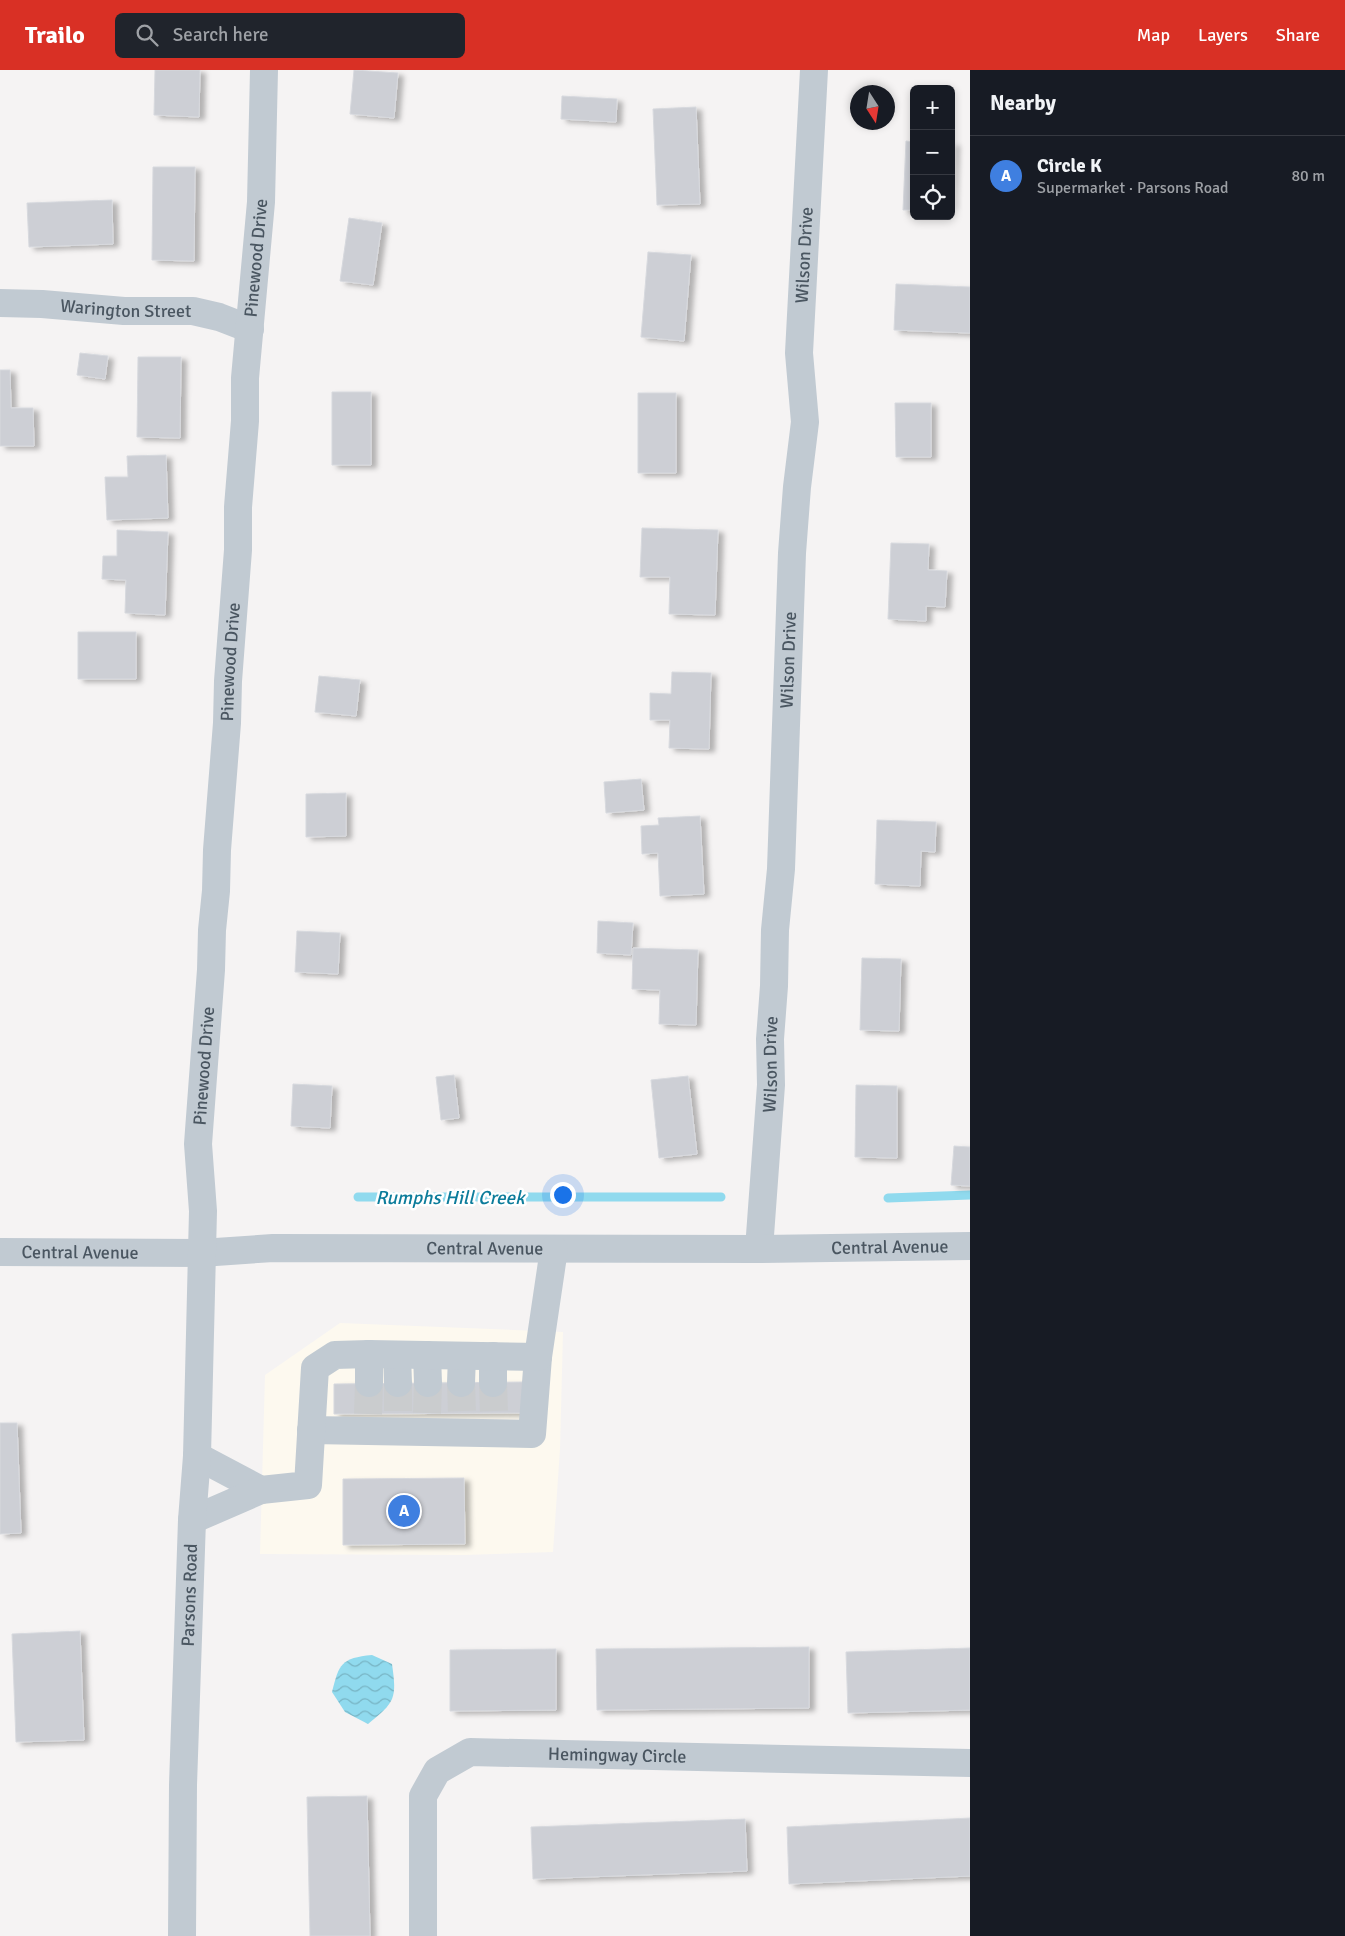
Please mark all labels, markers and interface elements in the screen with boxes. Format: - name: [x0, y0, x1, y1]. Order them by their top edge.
- search box: [115, 13, 465, 58]
- text: Trailo: [25, 20, 85, 50]
- icon: search: [133, 21, 161, 49]
- text: Search here: [173, 23, 269, 47]
- text: Map: [1137, 24, 1170, 46]
- text: Layers: [1198, 24, 1248, 46]
- text: Share: [1276, 24, 1320, 46]
- north arrow: [850, 85, 895, 130]
- map controls: [910, 85, 955, 220]
- button: +: [910, 85, 955, 130]
- text: Nearby: [990, 90, 1056, 116]
- button: −: [910, 130, 955, 175]
- text: Circle K: [1037, 154, 1102, 178]
- text: A: [1001, 166, 1011, 186]
- text: 80 m: [1291, 166, 1325, 186]
- button: locate: [910, 175, 955, 220]
- text: Supermarket · Parsons Road: [1037, 178, 1229, 198]
- street label: Pinewood Drive: [240, 198, 272, 318]
- street label: Wilson Drive: [791, 206, 818, 304]
- street label: Warington Street: [59, 295, 191, 322]
- street label: Pinewood Drive: [216, 602, 245, 722]
- street label: Wilson Drive: [776, 611, 801, 709]
- street label: Pinewood Drive: [188, 1006, 219, 1126]
- street label: Wilson Drive: [758, 1015, 783, 1114]
- your location: [550, 1182, 576, 1208]
- water label: Rumphs Hill Creek: [375, 1186, 526, 1210]
- street label: Central Avenue: [831, 1235, 949, 1259]
- street label: Central Avenue: [426, 1237, 543, 1260]
- street label: Central Avenue: [21, 1241, 139, 1264]
- pin: A: [388, 1492, 420, 1530]
- street label: Parsons Road: [177, 1543, 202, 1647]
- street label: Hemingway Circle: [548, 1743, 687, 1768]

